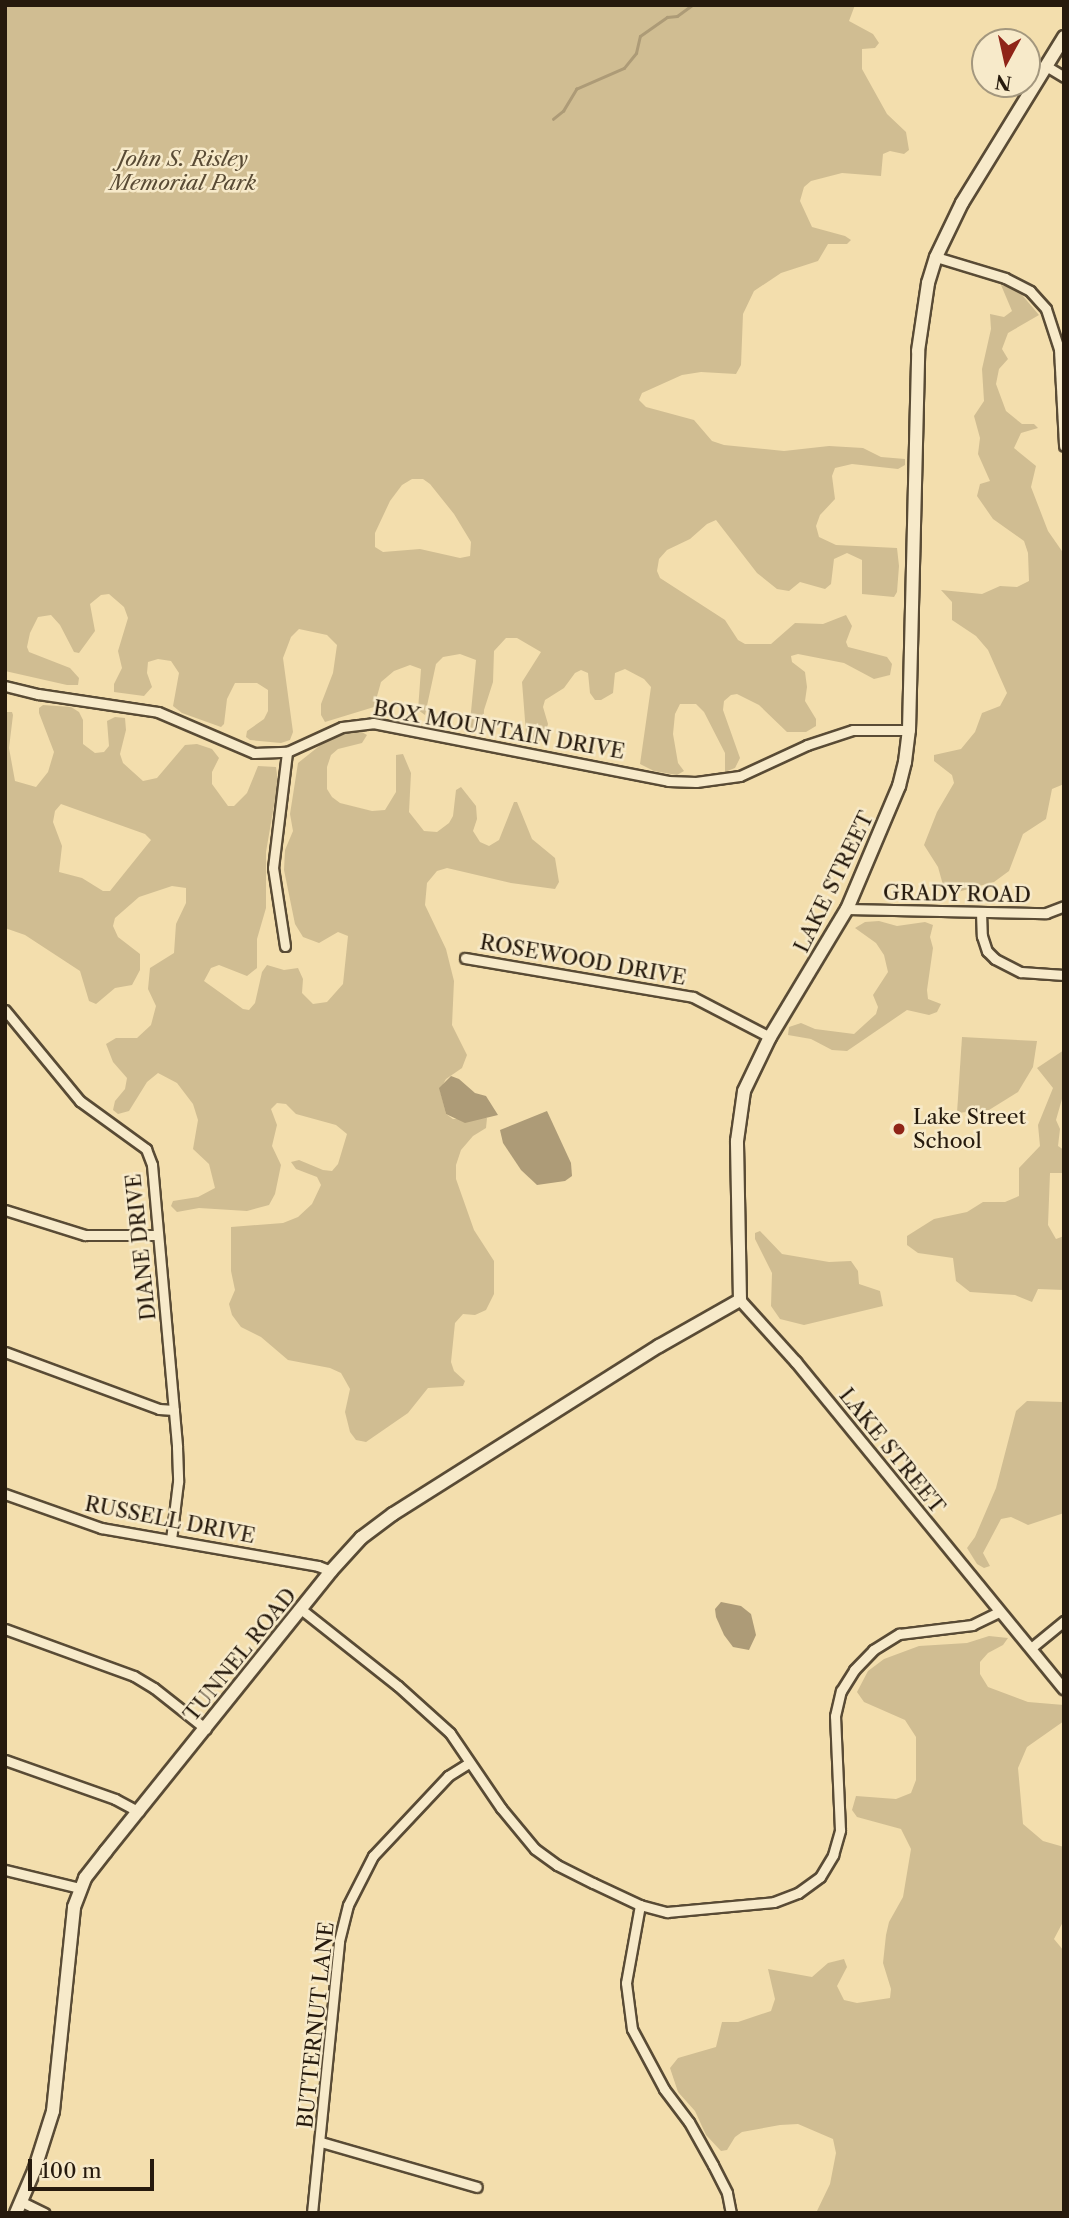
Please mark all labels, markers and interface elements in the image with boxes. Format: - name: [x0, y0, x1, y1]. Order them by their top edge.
- north arrow: [971, 28, 1041, 98]
- text: N: [994, 70, 1013, 95]
- park label: John S. Risley Memorial Park: [110, 146, 256, 196]
- street label: BOX MOUNTAIN DRIVE: [371, 695, 627, 765]
- street label: LAKE STREET: [789, 807, 879, 957]
- street label: GRADY ROAD: [882, 880, 1032, 908]
- street label: ROSEWOOD DRIVE: [478, 929, 688, 991]
- place label: Lake Street School: [913, 1104, 1026, 1154]
- marker: Lake Street School: [891, 1121, 907, 1137]
- street label: DIANE DRIVE: [121, 1172, 161, 1322]
- street label: LAKE STREET: [834, 1383, 950, 1519]
- street label: RUSSELL DRIVE: [82, 1491, 258, 1549]
- street label: TUNNEL ROAD: [178, 1583, 302, 1727]
- street label: BUTTERNUT LANE: [293, 1920, 339, 2130]
- scale bar: [32, 2144, 158, 2188]
- text: 100 m: [41, 2158, 102, 2183]

